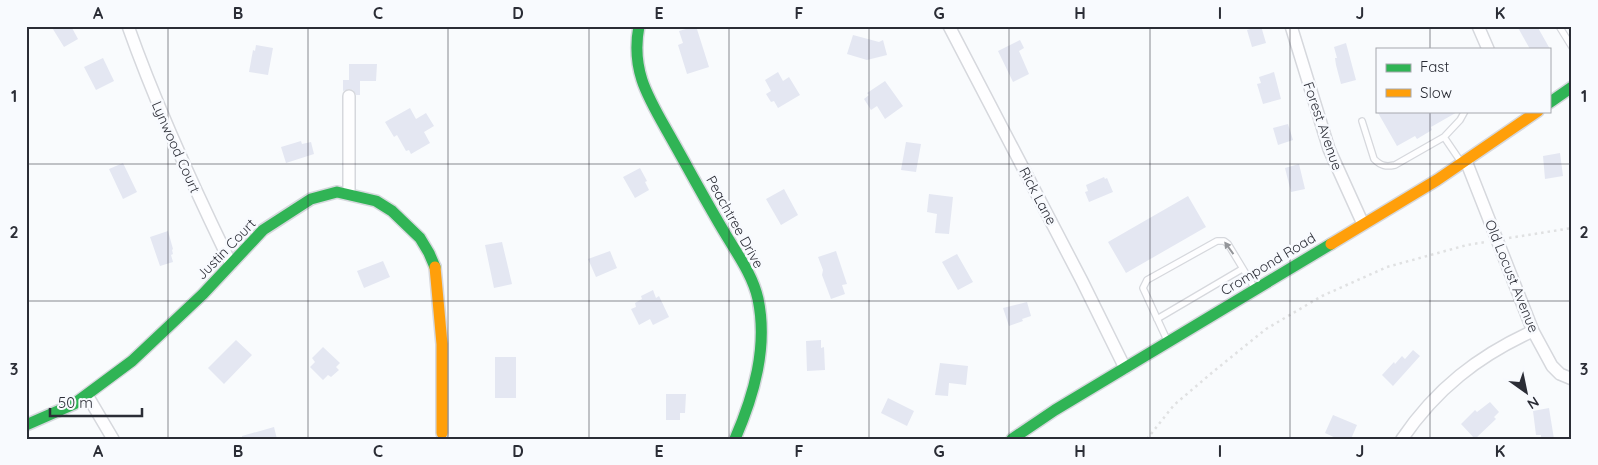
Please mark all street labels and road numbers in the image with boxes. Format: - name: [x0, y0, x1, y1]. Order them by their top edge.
- street label: Forest Avenue: [1299, 79, 1347, 173]
- street label: Lynwood Court: [148, 98, 204, 196]
- street label: Rick Lane: [1015, 164, 1061, 228]
- street label: Peachtree Drive: [702, 173, 768, 271]
- street label: Justin Court: [192, 215, 260, 283]
- street label: Old Locust Avenue: [1481, 217, 1543, 335]
- street label: Crompond Road: [1217, 229, 1319, 299]

